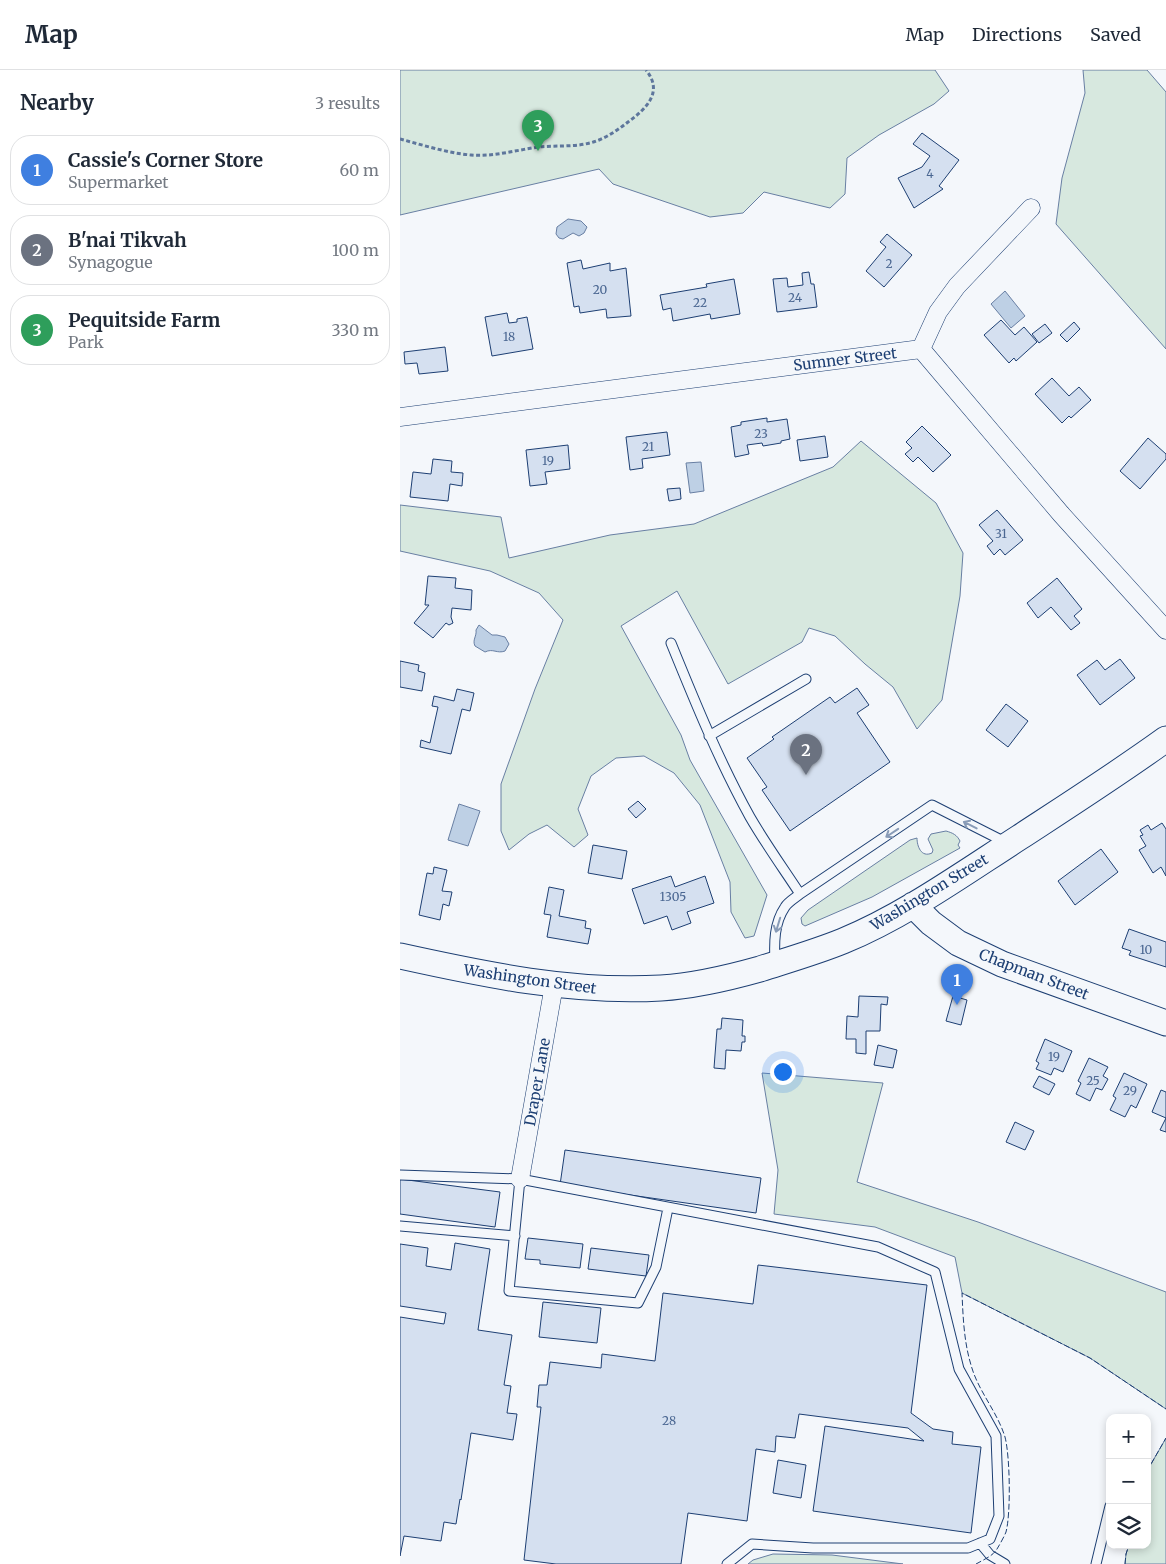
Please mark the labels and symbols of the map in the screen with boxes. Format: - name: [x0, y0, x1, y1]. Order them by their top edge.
- pin: 3: [522, 110, 554, 151]
- house number: 4: [926, 166, 934, 181]
- house number: 2: [885, 256, 893, 271]
- house number: 20: [593, 282, 608, 297]
- house number: 24: [788, 290, 803, 305]
- house number: 22: [693, 295, 707, 310]
- house number: 18: [503, 329, 515, 344]
- street label: Sumner Street: [792, 343, 898, 375]
- house number: 23: [754, 426, 768, 441]
- house number: 21: [642, 439, 655, 454]
- house number: 19: [542, 453, 554, 468]
- house number: 31: [995, 526, 1007, 541]
- pin: 2: [790, 734, 822, 775]
- one-way arrow: [963, 820, 978, 829]
- one-way arrow: [885, 828, 899, 838]
- street label: Washington Street: [866, 849, 991, 935]
- house number: 1305: [660, 889, 686, 904]
- one-way arrow: [773, 917, 782, 933]
- house number: 10: [1140, 942, 1153, 957]
- street label: Chapman Street: [976, 944, 1092, 1004]
- street label: Washington Street: [461, 960, 598, 998]
- pin: 1: [941, 964, 973, 1005]
- street label: Draper Lane: [520, 1036, 554, 1128]
- house number: 19: [1048, 1049, 1060, 1064]
- your location: [770, 1059, 796, 1085]
- house number: 25: [1086, 1073, 1100, 1088]
- house number: 29: [1123, 1083, 1137, 1098]
- house number: 28: [662, 1413, 676, 1428]

